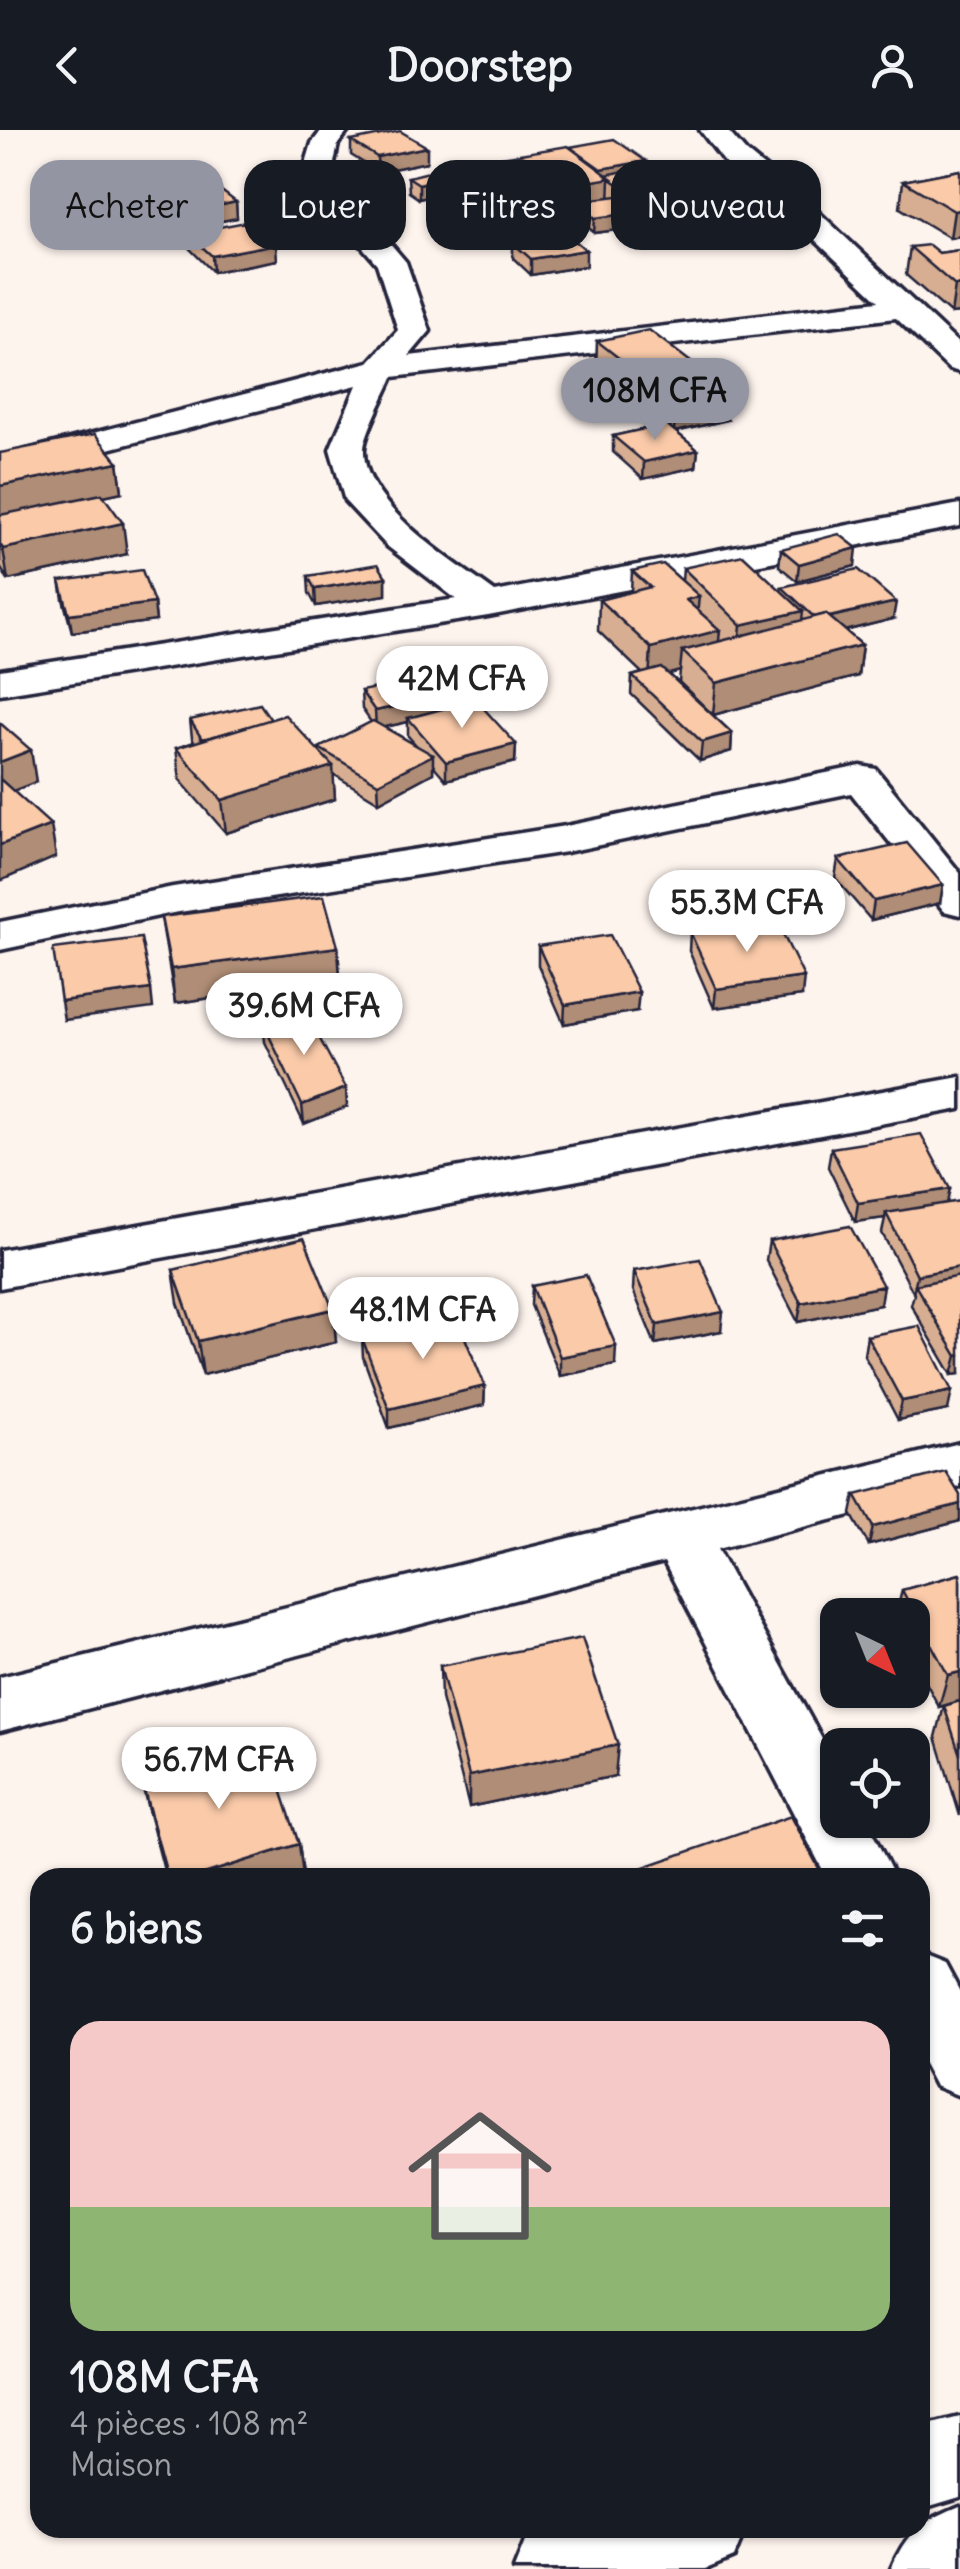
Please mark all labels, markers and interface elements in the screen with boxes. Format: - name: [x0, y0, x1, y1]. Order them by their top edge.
- text: Doorstep: [387, 37, 573, 93]
- icon: back: [40, 38, 95, 93]
- icon: person: [865, 38, 920, 93]
- chip: Acheter: [30, 160, 224, 250]
- chip: Louer: [244, 160, 406, 250]
- chip: Filtres: [426, 160, 591, 250]
- chip: Nouveau: [611, 160, 821, 250]
- pin: 108M CFA: [552, 358, 758, 443]
- text: 108M CFA: [583, 370, 727, 411]
- pin: 42M CFA: [370, 646, 554, 731]
- text: 42M CFA: [398, 658, 526, 699]
- pin: 55.3M CFA: [633, 870, 861, 955]
- text: 55.3M CFA: [670, 882, 824, 923]
- pin: 39.6M CFA: [190, 973, 418, 1058]
- text: 39.6M CFA: [228, 985, 380, 1026]
- pin: 48.1M CFA: [309, 1277, 537, 1362]
- text: 48.1M CFA: [350, 1289, 496, 1330]
- north arrow: [820, 1598, 930, 1708]
- map controls: [820, 1598, 930, 1838]
- pin: 56.7M CFA: [105, 1727, 333, 1812]
- button: locate: [820, 1728, 930, 1838]
- text: 56.7M CFA: [144, 1739, 294, 1780]
- icon: filters: [835, 1901, 890, 1956]
- text: 6 biens: [70, 1902, 203, 1954]
- icon: home: [390, 2086, 570, 2266]
- text: 108M CFA: [70, 2351, 259, 2403]
- text: 4 pièces · 108 m²: [70, 2403, 308, 2444]
- text: Maison: [70, 2444, 172, 2485]

